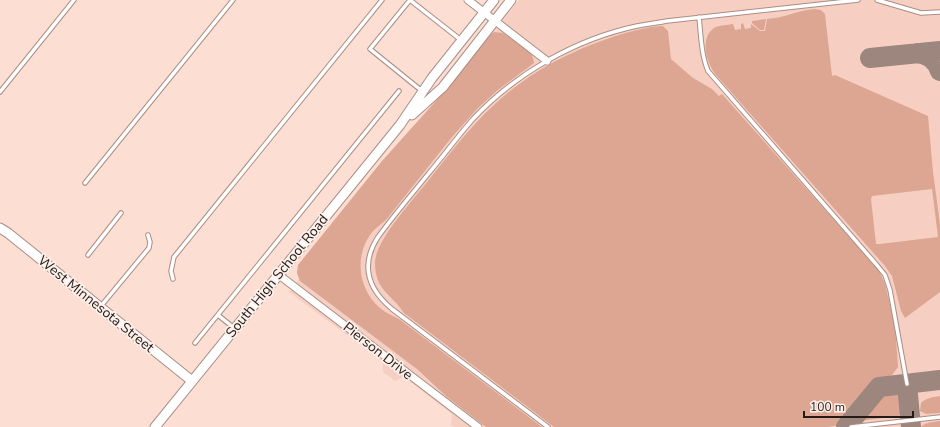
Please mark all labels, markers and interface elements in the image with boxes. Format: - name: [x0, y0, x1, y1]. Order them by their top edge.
- street label: South High School Road: [221, 210, 333, 342]
- street label: West Minnesota Street: [34, 251, 158, 357]
- street label: Pierson Drive: [339, 318, 417, 384]
- scale bar: [804, 393, 913, 419]
- text: 100 m: [810, 399, 845, 415]

